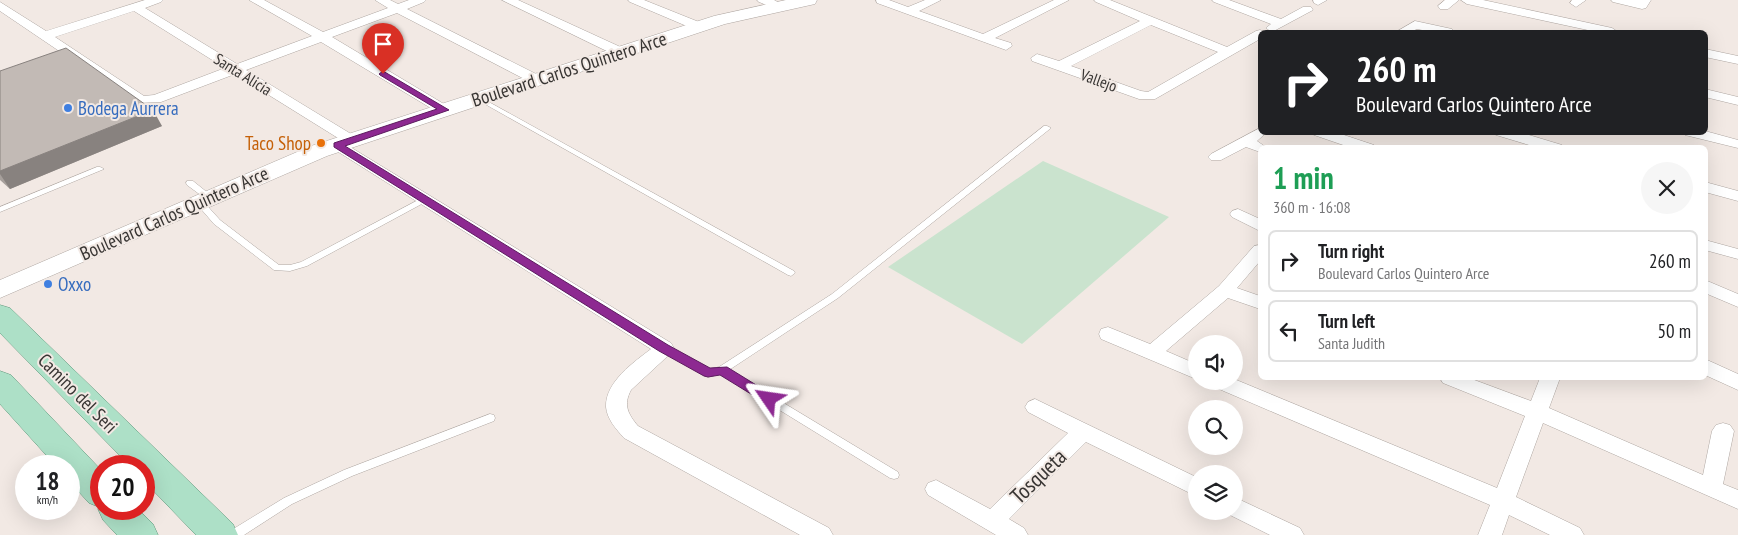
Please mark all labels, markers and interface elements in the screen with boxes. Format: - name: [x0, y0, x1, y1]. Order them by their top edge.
- pin: [362, 23, 404, 74]
- street label: Boulevard Carlos Quintero Arce: [468, 26, 670, 112]
- icon: arrive: [369, 30, 397, 58]
- text: 260 m: [1356, 46, 1437, 92]
- street label: Santa Alicia: [210, 48, 276, 100]
- icon: right: [1273, 50, 1338, 115]
- street label: Vallejo: [1077, 64, 1120, 96]
- text: Boulevard Carlos Quintero Arce: [1356, 90, 1592, 118]
- place label: Bodega Aurrera: [78, 96, 179, 120]
- marker: Bodega Aurrera: [62, 102, 74, 114]
- place label: Taco Shop: [245, 131, 311, 155]
- marker: Taco Shop: [315, 137, 327, 149]
- text: 1 min: [1273, 158, 1334, 197]
- street label: Boulevard Carlos Quintero Arce: [76, 161, 272, 265]
- button: close: [1641, 162, 1693, 214]
- text: 360 m · 16:08: [1273, 197, 1351, 217]
- text: Turn right: [1318, 239, 1384, 263]
- icon: right: [1275, 247, 1303, 275]
- text: 260 m: [1649, 249, 1691, 273]
- text: Boulevard Carlos Quintero Arce: [1318, 263, 1489, 283]
- place label: Oxxo: [58, 272, 91, 296]
- marker: Oxxo: [42, 278, 54, 290]
- text: Turn left: [1318, 309, 1375, 333]
- icon: left: [1275, 317, 1303, 345]
- text: 50 m: [1658, 319, 1691, 343]
- text: Santa Judith: [1318, 333, 1385, 353]
- map controls: [1188, 335, 1243, 520]
- button: sound: [1188, 335, 1243, 390]
- street label: Camino del Seri: [33, 348, 123, 438]
- position arrow: [742, 372, 794, 424]
- button: search: [1188, 400, 1243, 455]
- street label: Tosqueta: [1004, 442, 1072, 510]
- speed limit sign: 20: [90, 455, 155, 520]
- text: 18: [36, 465, 59, 497]
- button: layers: [1188, 465, 1243, 520]
- text: km/h: [37, 492, 58, 507]

